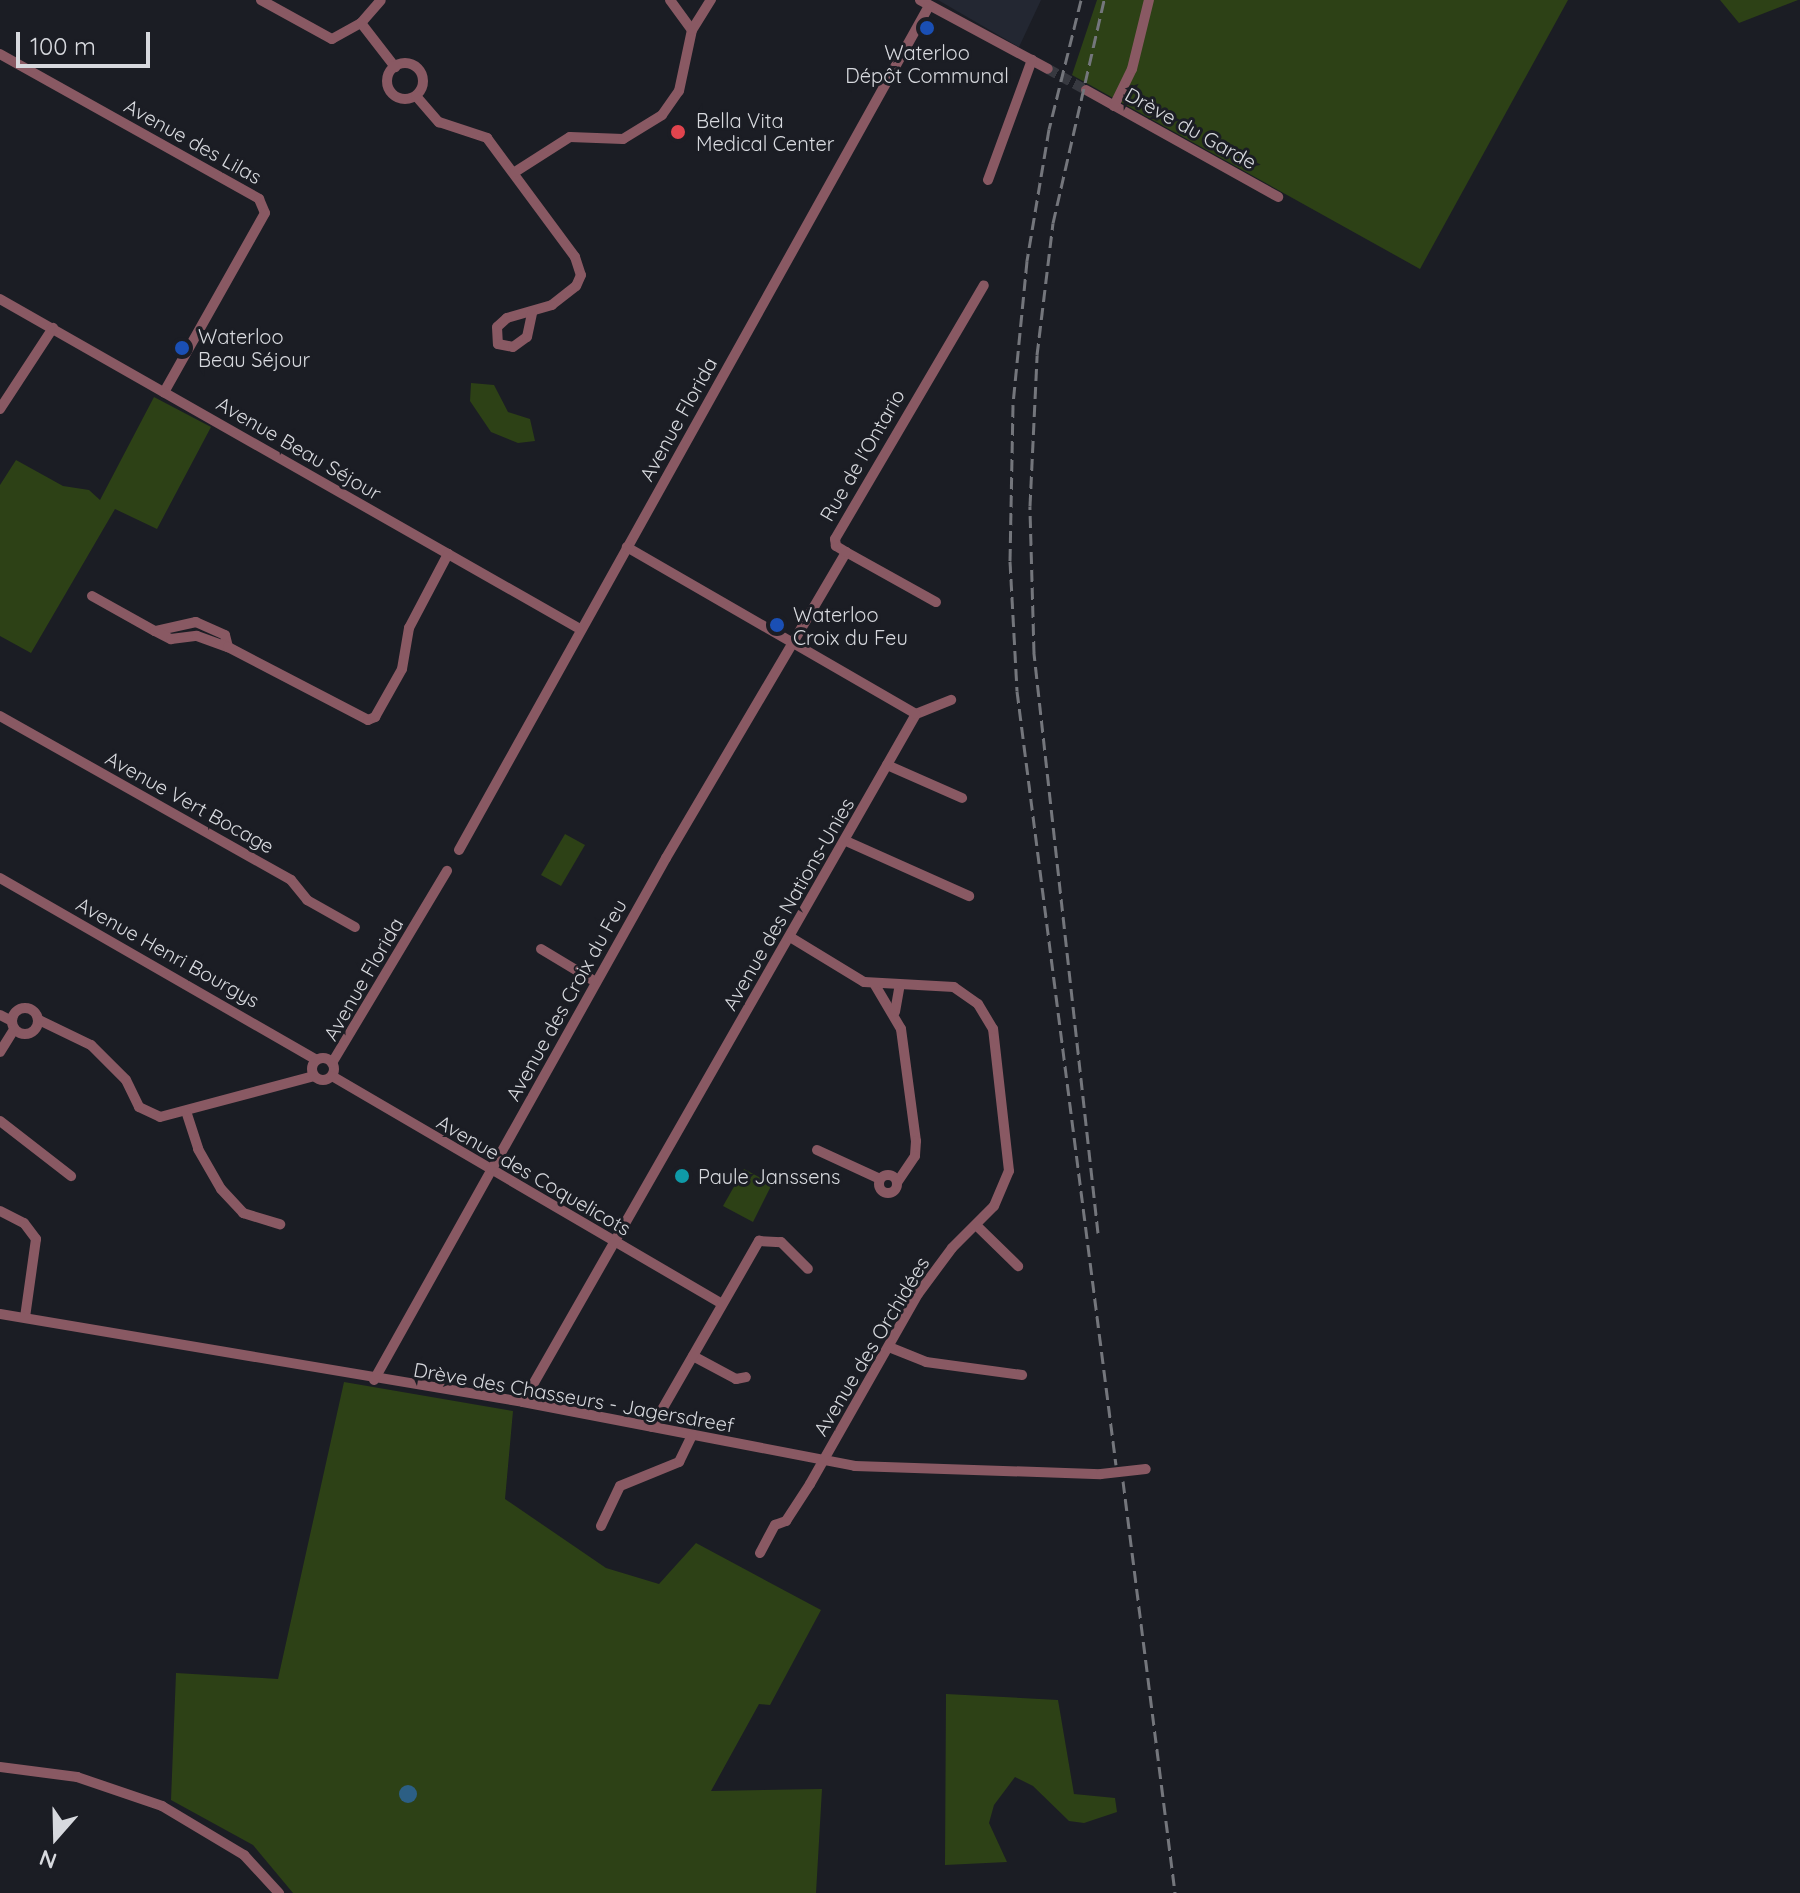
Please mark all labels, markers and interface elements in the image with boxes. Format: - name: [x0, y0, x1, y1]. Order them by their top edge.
- scale bar: [20, 16, 154, 66]
- marker: Waterloo Dépôt Communal: [918, 19, 936, 37]
- text: 100 m: [30, 31, 96, 61]
- place label: Waterloo Dépôt Communal: [845, 40, 1009, 87]
- street label: Drève du Garde: [1121, 82, 1261, 174]
- street label: Avenue des Lilas: [120, 93, 266, 189]
- place label: Bella Vita Medical Center: [696, 108, 834, 155]
- marker: Bella Vita Medical Center: [667, 121, 689, 143]
- place label: Waterloo Beau Séjour: [198, 324, 310, 371]
- marker: Waterloo Beau Séjour: [173, 339, 191, 357]
- street label: Avenue Florida: [634, 353, 722, 485]
- street label: Rue de l'Ontario: [814, 385, 910, 525]
- street label: Avenue Beau Séjour: [212, 391, 386, 505]
- place label: Waterloo Croix du Feu: [793, 602, 908, 649]
- marker: Waterloo Croix du Feu: [768, 616, 786, 634]
- street label: Avenue Vert Bocage: [102, 746, 278, 858]
- street label: Avenue des Nations-Unies: [717, 793, 859, 1015]
- street label: Avenue Henri Bourgys: [72, 892, 264, 1012]
- street label: Avenue des Croix du Feu: [500, 895, 632, 1105]
- street label: Avenue Florida: [318, 913, 408, 1045]
- street label: Avenue des Coquelicots: [433, 1110, 635, 1240]
- place label: Paule Janssens: [698, 1164, 840, 1188]
- marker: Paule Janssens: [673, 1167, 691, 1185]
- street label: Avenue des Orchidées: [808, 1252, 934, 1440]
- street label: Drève des Chasseurs - Jagersdreef: [412, 1357, 736, 1437]
- north arrow: [16, 1797, 96, 1877]
- text: N: [35, 1844, 60, 1875]

